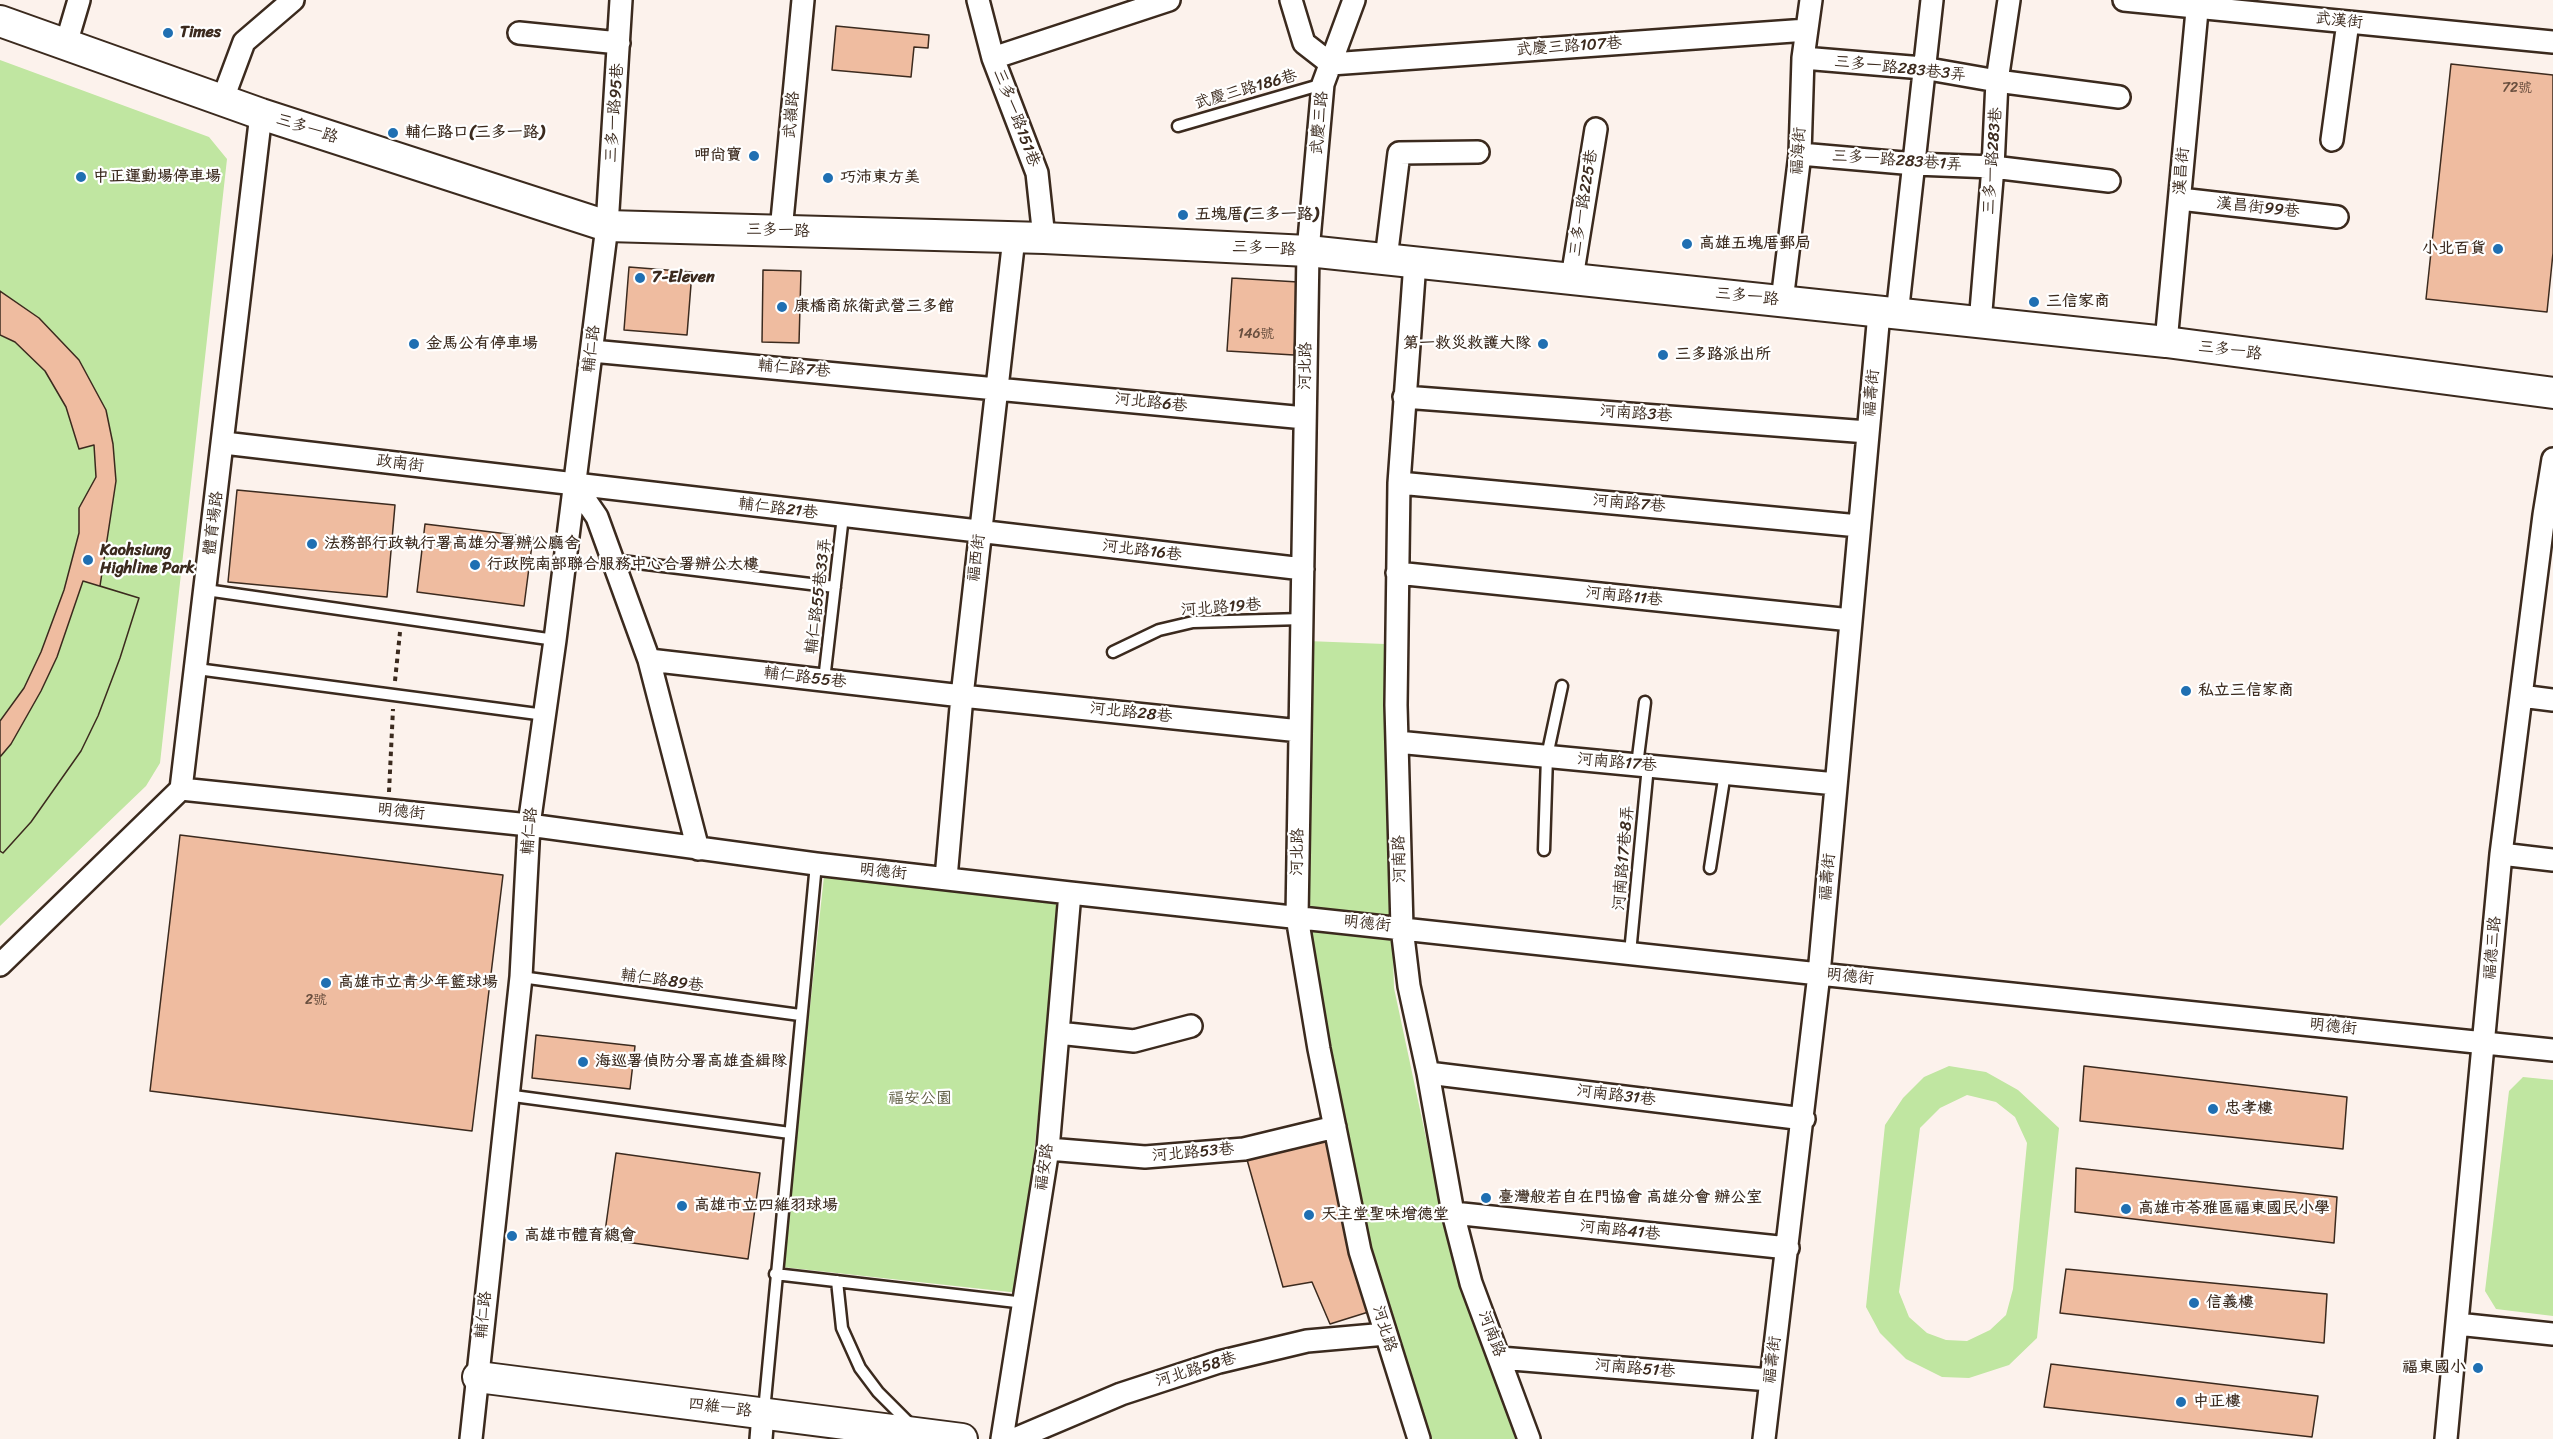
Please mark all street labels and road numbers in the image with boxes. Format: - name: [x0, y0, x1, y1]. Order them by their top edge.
- street label: 武漢街: [2314, 9, 2364, 33]
- street label: 武慶三路107巷: [1515, 34, 1623, 60]
- street label: 三多一路283巷3弄: [1833, 53, 1967, 85]
- street label: 三多一路95巷: [602, 63, 628, 163]
- street label: 三多一路151巷: [988, 66, 1044, 170]
- street label: 武慶三路186巷: [1193, 66, 1299, 114]
- street label: 武嶺路: [780, 90, 804, 140]
- street label: 武慶三路: [1308, 90, 1332, 156]
- street label: 三多一路283巷: [1980, 107, 2006, 215]
- street label: 三多一路: [274, 110, 340, 148]
- street label: 福海街: [1788, 126, 1810, 176]
- street label: 漢昌街: [2170, 146, 2194, 196]
- street label: 三多一路283巷1弄: [1831, 147, 1963, 175]
- street label: 三多一路225巷: [1566, 148, 1602, 258]
- street label: 漢昌街99巷: [2215, 194, 2301, 222]
- street label: 三多一路: [746, 220, 810, 242]
- street label: 三多一路: [1232, 238, 1296, 260]
- street label: 三多一路: [1714, 284, 1780, 310]
- street label: 輔仁路: [580, 324, 604, 374]
- street label: 三多一路: [2197, 338, 2263, 364]
- street label: 河北路: [1296, 342, 1316, 390]
- street label: 輔仁路7巷: [757, 356, 831, 382]
- street label: 福壽街: [1860, 368, 1884, 418]
- street label: 河北路6巷: [1114, 390, 1188, 416]
- street label: 河南路3巷: [1599, 402, 1673, 426]
- street label: 政南街: [375, 452, 425, 476]
- street label: 體育場路: [201, 490, 227, 556]
- street label: 河南路7巷: [1592, 491, 1666, 517]
- street label: 輔仁路21巷: [737, 495, 819, 523]
- street label: 福西街: [965, 533, 989, 583]
- street label: 輔仁路55巷33弄: [802, 537, 836, 655]
- street label: 河北路16巷: [1101, 537, 1183, 565]
- street label: 河南路11巷: [1584, 583, 1664, 611]
- street label: 河北路19巷: [1180, 596, 1262, 620]
- street label: 輔仁路55巷: [762, 663, 848, 693]
- street label: 河北路28巷: [1089, 699, 1173, 727]
- street label: 河南路17巷: [1576, 750, 1658, 776]
- street label: 明德街: [376, 800, 426, 824]
- street label: 河南路17巷8弄: [1610, 805, 1638, 911]
- street label: 輔仁路: [518, 806, 542, 856]
- street label: 河北路: [1288, 828, 1308, 876]
- street label: 河南路: [1390, 835, 1410, 883]
- street label: 福壽街: [1816, 852, 1840, 902]
- street label: 明德街: [858, 860, 908, 884]
- street label: 明德街: [1342, 912, 1392, 936]
- street label: 福德三路: [2481, 915, 2505, 981]
- street label: 明德街: [1825, 965, 1875, 989]
- street label: 輔仁路89巷: [619, 966, 705, 996]
- street label: 明德街: [2308, 1015, 2358, 1039]
- street label: 河南路31巷: [1575, 1082, 1657, 1110]
- street label: 河北路53巷: [1151, 1140, 1235, 1166]
- street label: 福安路: [1032, 1142, 1058, 1192]
- street label: 河南路41巷: [1579, 1217, 1661, 1245]
- street label: 輔仁路: [472, 1290, 496, 1340]
- street label: 河北路: [1368, 1303, 1400, 1355]
- street label: 河南路: [1473, 1308, 1509, 1360]
- street label: 福壽街: [1761, 1335, 1785, 1385]
- street label: 河北路58巷: [1153, 1349, 1239, 1391]
- street label: 河南路51巷: [1594, 1356, 1676, 1382]
- street label: 四維一路: [687, 1395, 753, 1421]

